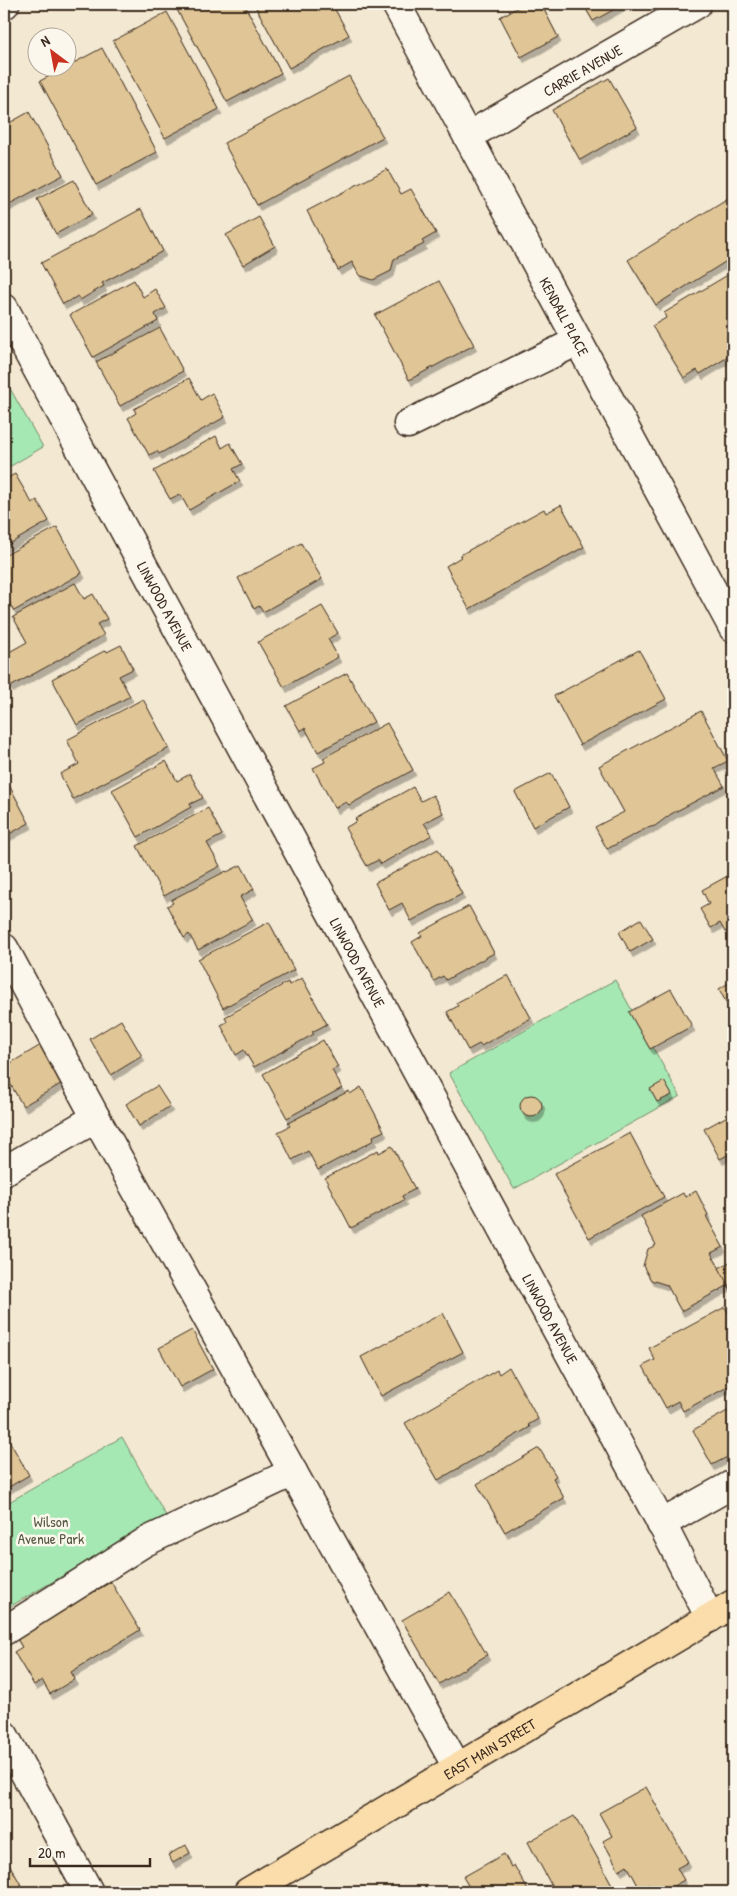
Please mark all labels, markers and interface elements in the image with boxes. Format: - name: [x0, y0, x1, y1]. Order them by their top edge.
- north arrow: [28, 28, 78, 78]
- text: N: [37, 30, 54, 51]
- street label: CARRIE AVENUE: [539, 39, 626, 101]
- street label: KENDALL PLACE: [535, 273, 595, 360]
- street label: LINWOOD AVENUE: [133, 558, 198, 655]
- street label: LINWOOD AVENUE: [325, 914, 391, 1011]
- street label: LINWOOD AVENUE: [518, 1270, 584, 1367]
- park label: Wilson Avenue Park: [18, 1511, 84, 1549]
- street label: EAST MAIN STREET: [440, 1713, 540, 1784]
- scale bar: [30, 1836, 150, 1868]
- text: 20 m: [38, 1842, 65, 1863]

